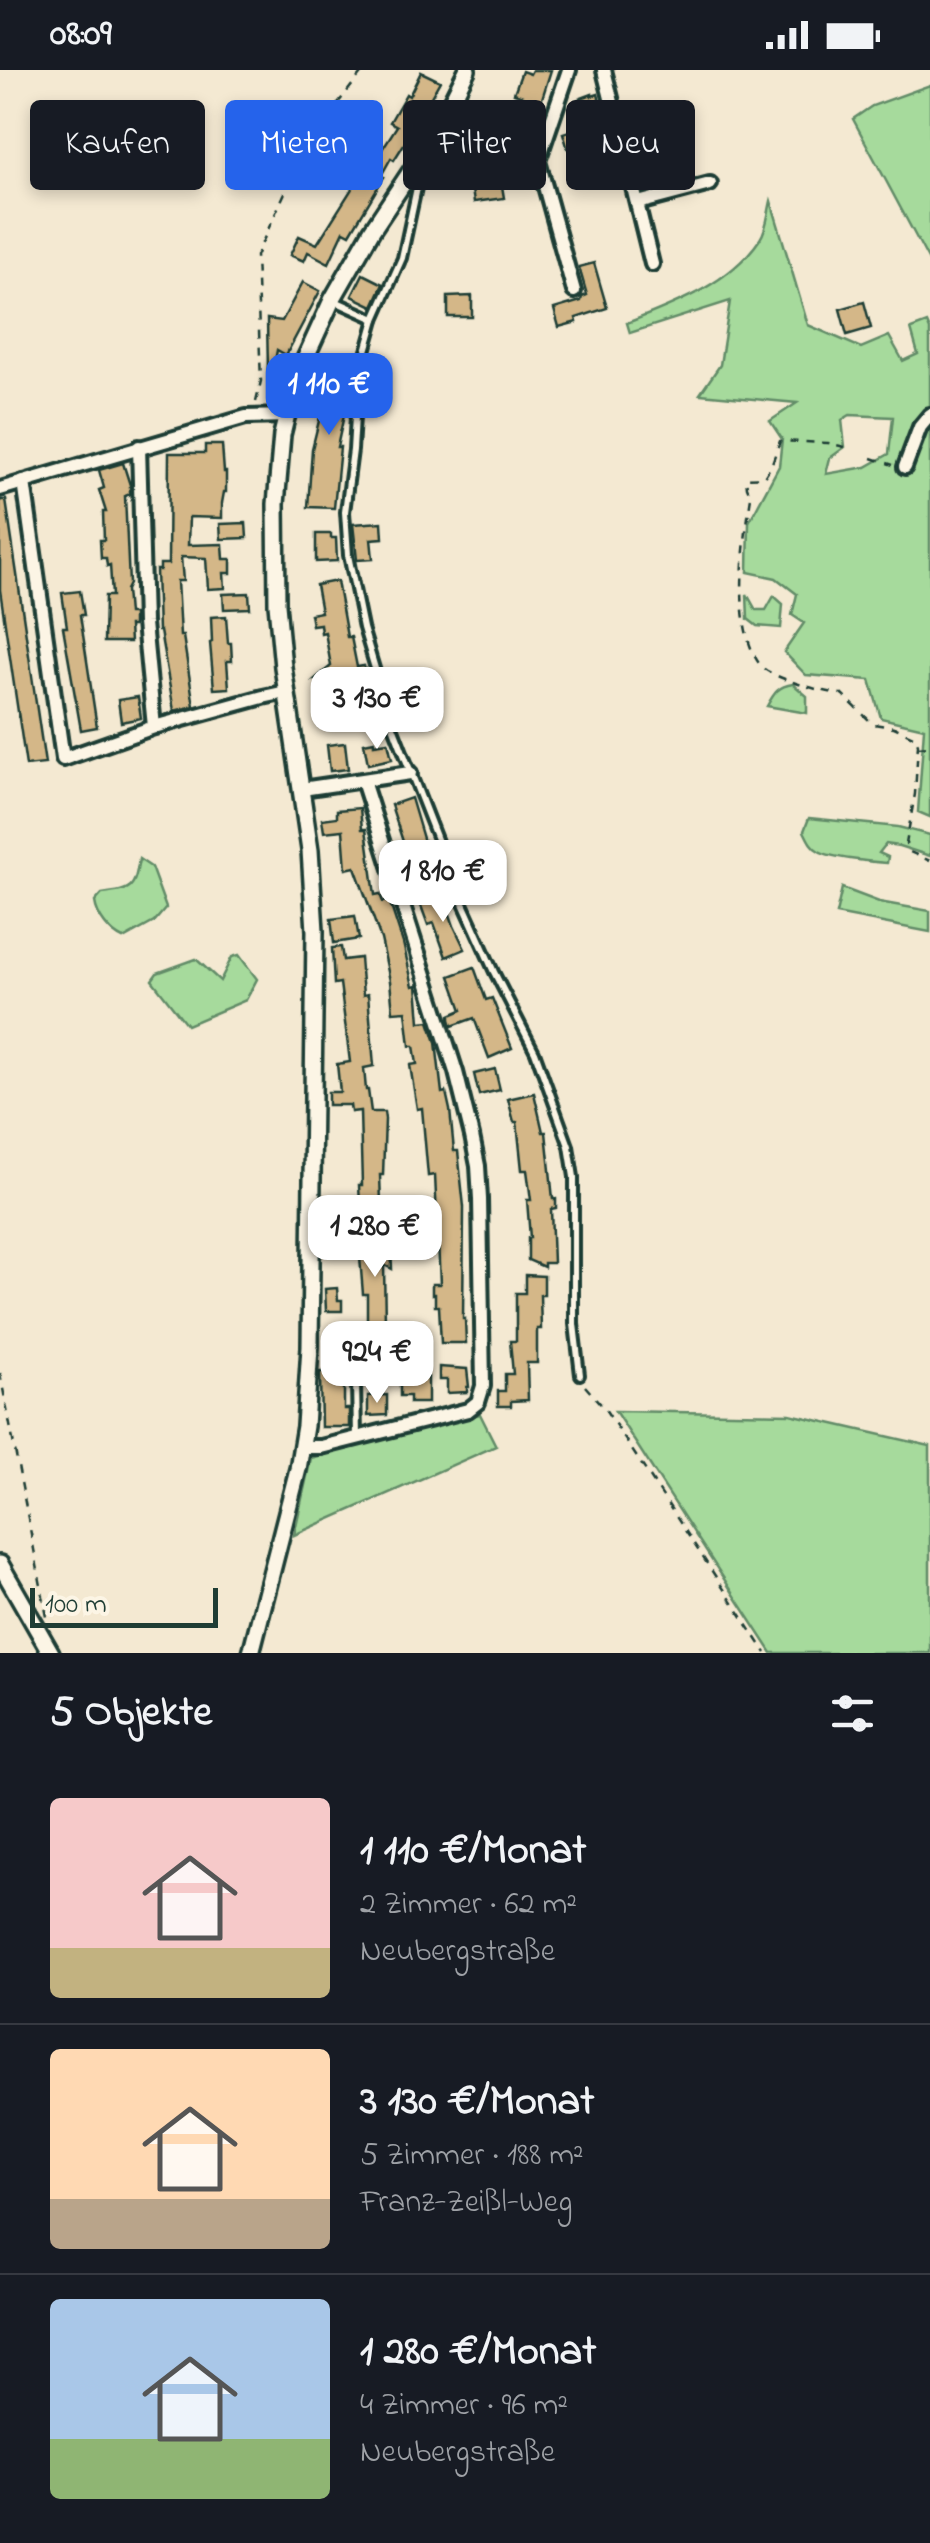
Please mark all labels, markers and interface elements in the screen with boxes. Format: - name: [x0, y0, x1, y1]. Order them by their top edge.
- text: 08:09: [50, 7, 112, 63]
- chip: Kaufen: [30, 100, 205, 190]
- chip: Mieten: [225, 100, 383, 190]
- chip: Filter: [403, 100, 546, 190]
- chip: Neu: [566, 100, 695, 190]
- pin: 1 110 €: [237, 353, 421, 438]
- text: 1 110 €: [288, 362, 370, 409]
- pin: 3 130 €: [285, 667, 469, 752]
- text: 3 130 €: [333, 676, 421, 723]
- pin: 1 810 €: [351, 840, 535, 925]
- text: 1 810 €: [401, 849, 485, 896]
- pin: 1 280 €: [283, 1195, 467, 1280]
- text: 1 280 €: [330, 1204, 420, 1251]
- pin: 924 €: [307, 1321, 447, 1406]
- text: 924 €: [342, 1330, 412, 1377]
- scale bar: [30, 1583, 218, 1628]
- text: 100 m: [45, 1585, 107, 1626]
- text: 5 Objekte: [50, 1683, 212, 1744]
- icon: filters: [825, 1686, 880, 1741]
- text: 1 110 €/Monat: [360, 1821, 586, 1882]
- icon: home: [130, 1838, 250, 1958]
- text: 2 Zimmer · 62 m²: [360, 1882, 577, 1929]
- text: Neubergstraße: [360, 1929, 555, 1976]
- text: 3 130 €/Monat: [360, 2072, 594, 2133]
- icon: home: [130, 2089, 250, 2209]
- text: 5 Zimmer · 188 m²: [360, 2133, 584, 2180]
- text: Franz-Zeißl-Weg: [360, 2180, 572, 2227]
- text: 1 280 €/Monat: [360, 2322, 596, 2383]
- icon: home: [130, 2339, 250, 2459]
- text: 4 Zimmer · 96 m²: [360, 2383, 568, 2430]
- text: Neubergstraße: [360, 2430, 555, 2477]

